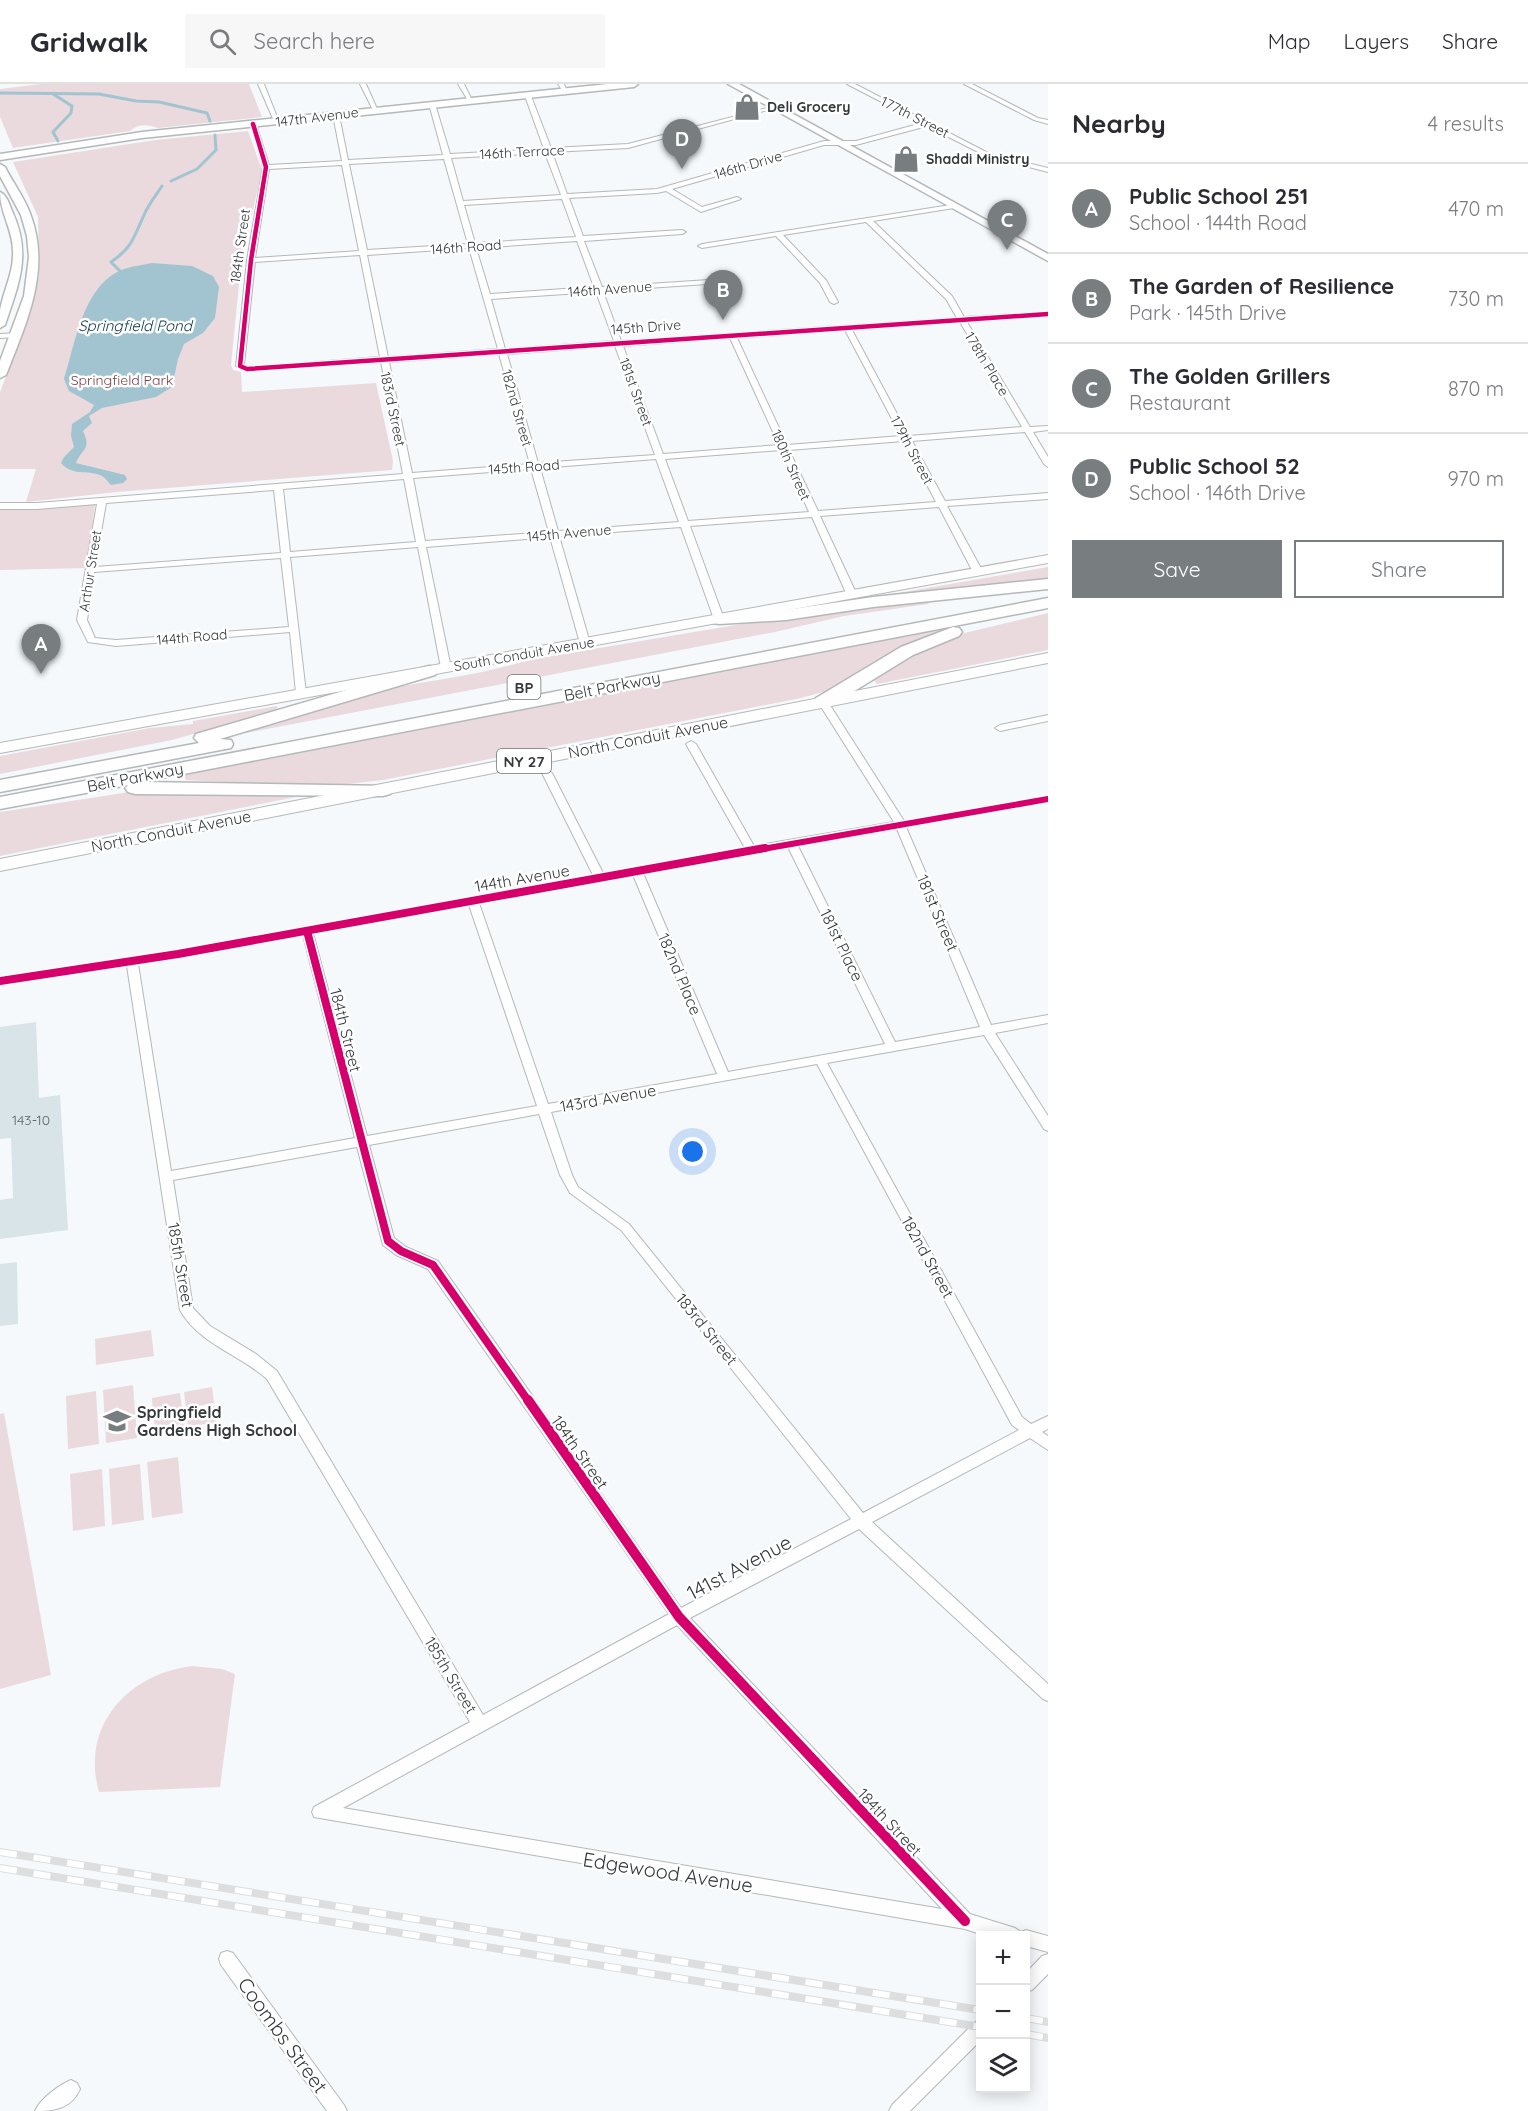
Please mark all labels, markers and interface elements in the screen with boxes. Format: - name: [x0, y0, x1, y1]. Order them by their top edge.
- search box: [185, 14, 605, 68]
- text: Gridwalk: [30, 24, 149, 59]
- icon: search: [206, 25, 239, 58]
- text: Search here: [254, 27, 375, 55]
- text: Map: [1268, 28, 1311, 54]
- text: Layers: [1344, 28, 1409, 54]
- text: Share: [1442, 28, 1498, 54]
- shop icon: Deli Grocery: [732, 92, 762, 122]
- street label: 177th Street: [878, 92, 952, 142]
- place label: Deli Grocery: [767, 98, 850, 116]
- street label: 147th Avenue: [274, 103, 360, 131]
- text: Nearby: [1072, 107, 1166, 140]
- text: 4 results: [1428, 111, 1504, 136]
- pin: D: [662, 120, 702, 169]
- street label: 146th Terrace: [479, 141, 565, 163]
- shop icon: Shaddi Ministry: [891, 144, 921, 174]
- street label: 146th Drive: [712, 147, 784, 183]
- place label: Shaddi Ministry: [926, 150, 1029, 168]
- text: Public School 251: [1129, 182, 1308, 210]
- text: A: [1085, 196, 1098, 221]
- text: 470 m: [1448, 196, 1504, 221]
- pin: C: [988, 200, 1026, 250]
- street label: 184th Street: [226, 207, 254, 284]
- text: School · 144th Road: [1129, 210, 1307, 235]
- street label: 146th Road: [430, 236, 502, 258]
- pin: B: [704, 270, 742, 320]
- text: The Garden of Resilience: [1129, 272, 1394, 300]
- street label: 146th Avenue: [567, 277, 653, 301]
- text: B: [1085, 286, 1098, 311]
- text: 730 m: [1448, 286, 1504, 311]
- text: Park · 145th Drive: [1129, 300, 1287, 325]
- water label: Springfield Pond: [78, 316, 194, 335]
- street label: 145th Drive: [610, 316, 682, 338]
- street label: 178th Place: [961, 329, 1013, 399]
- street label: 181st Street: [615, 355, 657, 429]
- text: The Golden Grillers: [1129, 362, 1330, 390]
- street label: 182nd Street: [497, 367, 537, 449]
- street label: 183rd Street: [376, 370, 410, 448]
- park label: Springfield Park: [71, 371, 173, 389]
- text: C: [1085, 376, 1098, 401]
- text: 870 m: [1448, 376, 1504, 401]
- text: Restaurant: [1129, 390, 1231, 415]
- street label: 179th Street: [886, 413, 938, 488]
- street label: 180th Street: [767, 427, 815, 504]
- text: Public School 52: [1129, 452, 1300, 480]
- street label: 145th Road: [488, 456, 560, 478]
- text: D: [1084, 466, 1099, 491]
- text: 970 m: [1448, 466, 1504, 491]
- text: School · 146th Drive: [1129, 480, 1306, 505]
- street label: 145th Avenue: [526, 520, 612, 546]
- street label: Arthur Street: [75, 529, 105, 613]
- button: Save: [1072, 540, 1282, 598]
- button: Share: [1294, 540, 1504, 598]
- pin: A: [22, 624, 60, 674]
- street label: 144th Road: [156, 625, 228, 649]
- street label: South Conduit Avenue: [452, 633, 596, 675]
- street label: Belt Parkway: [562, 667, 662, 705]
- road number: BP: [508, 675, 540, 699]
- street label: North Conduit Avenue: [566, 712, 730, 762]
- road number: NY 27: [497, 749, 551, 773]
- street label: Belt Parkway: [85, 758, 185, 796]
- street label: North Conduit Avenue: [89, 806, 253, 856]
- street label: 144th Avenue: [473, 860, 571, 896]
- street label: 181st Street: [913, 872, 963, 954]
- street label: 181st Place: [816, 906, 868, 984]
- street label: 182nd Place: [654, 930, 706, 1018]
- street label: 184th Street: [326, 986, 366, 1074]
- street label: 143rd Avenue: [558, 1080, 658, 1116]
- house number: 143-10: [12, 1111, 50, 1129]
- your location: [678, 1137, 707, 1166]
- street label: 182nd Street: [897, 1213, 959, 1301]
- street label: 185th Street: [164, 1221, 198, 1309]
- street label: 183rd Street: [672, 1289, 742, 1369]
- place label: Springfield Gardens High School: [137, 1402, 297, 1440]
- school or university icon: Springfield Gardens High School: [102, 1406, 132, 1436]
- street label: 184th Street: [547, 1411, 613, 1493]
- street label: 141st Avenue: [682, 1529, 796, 1605]
- street label: 185th Street: [420, 1633, 482, 1717]
- street label: 184th Street: [853, 1784, 927, 1860]
- street label: Edgewood Avenue: [581, 1846, 755, 1898]
- map controls: [976, 1931, 1030, 2093]
- button: +: [976, 1931, 1030, 1985]
- street label: Coombs Street: [233, 1972, 334, 2098]
- button: −: [976, 1985, 1030, 2039]
- button: layers: [976, 2039, 1030, 2093]

